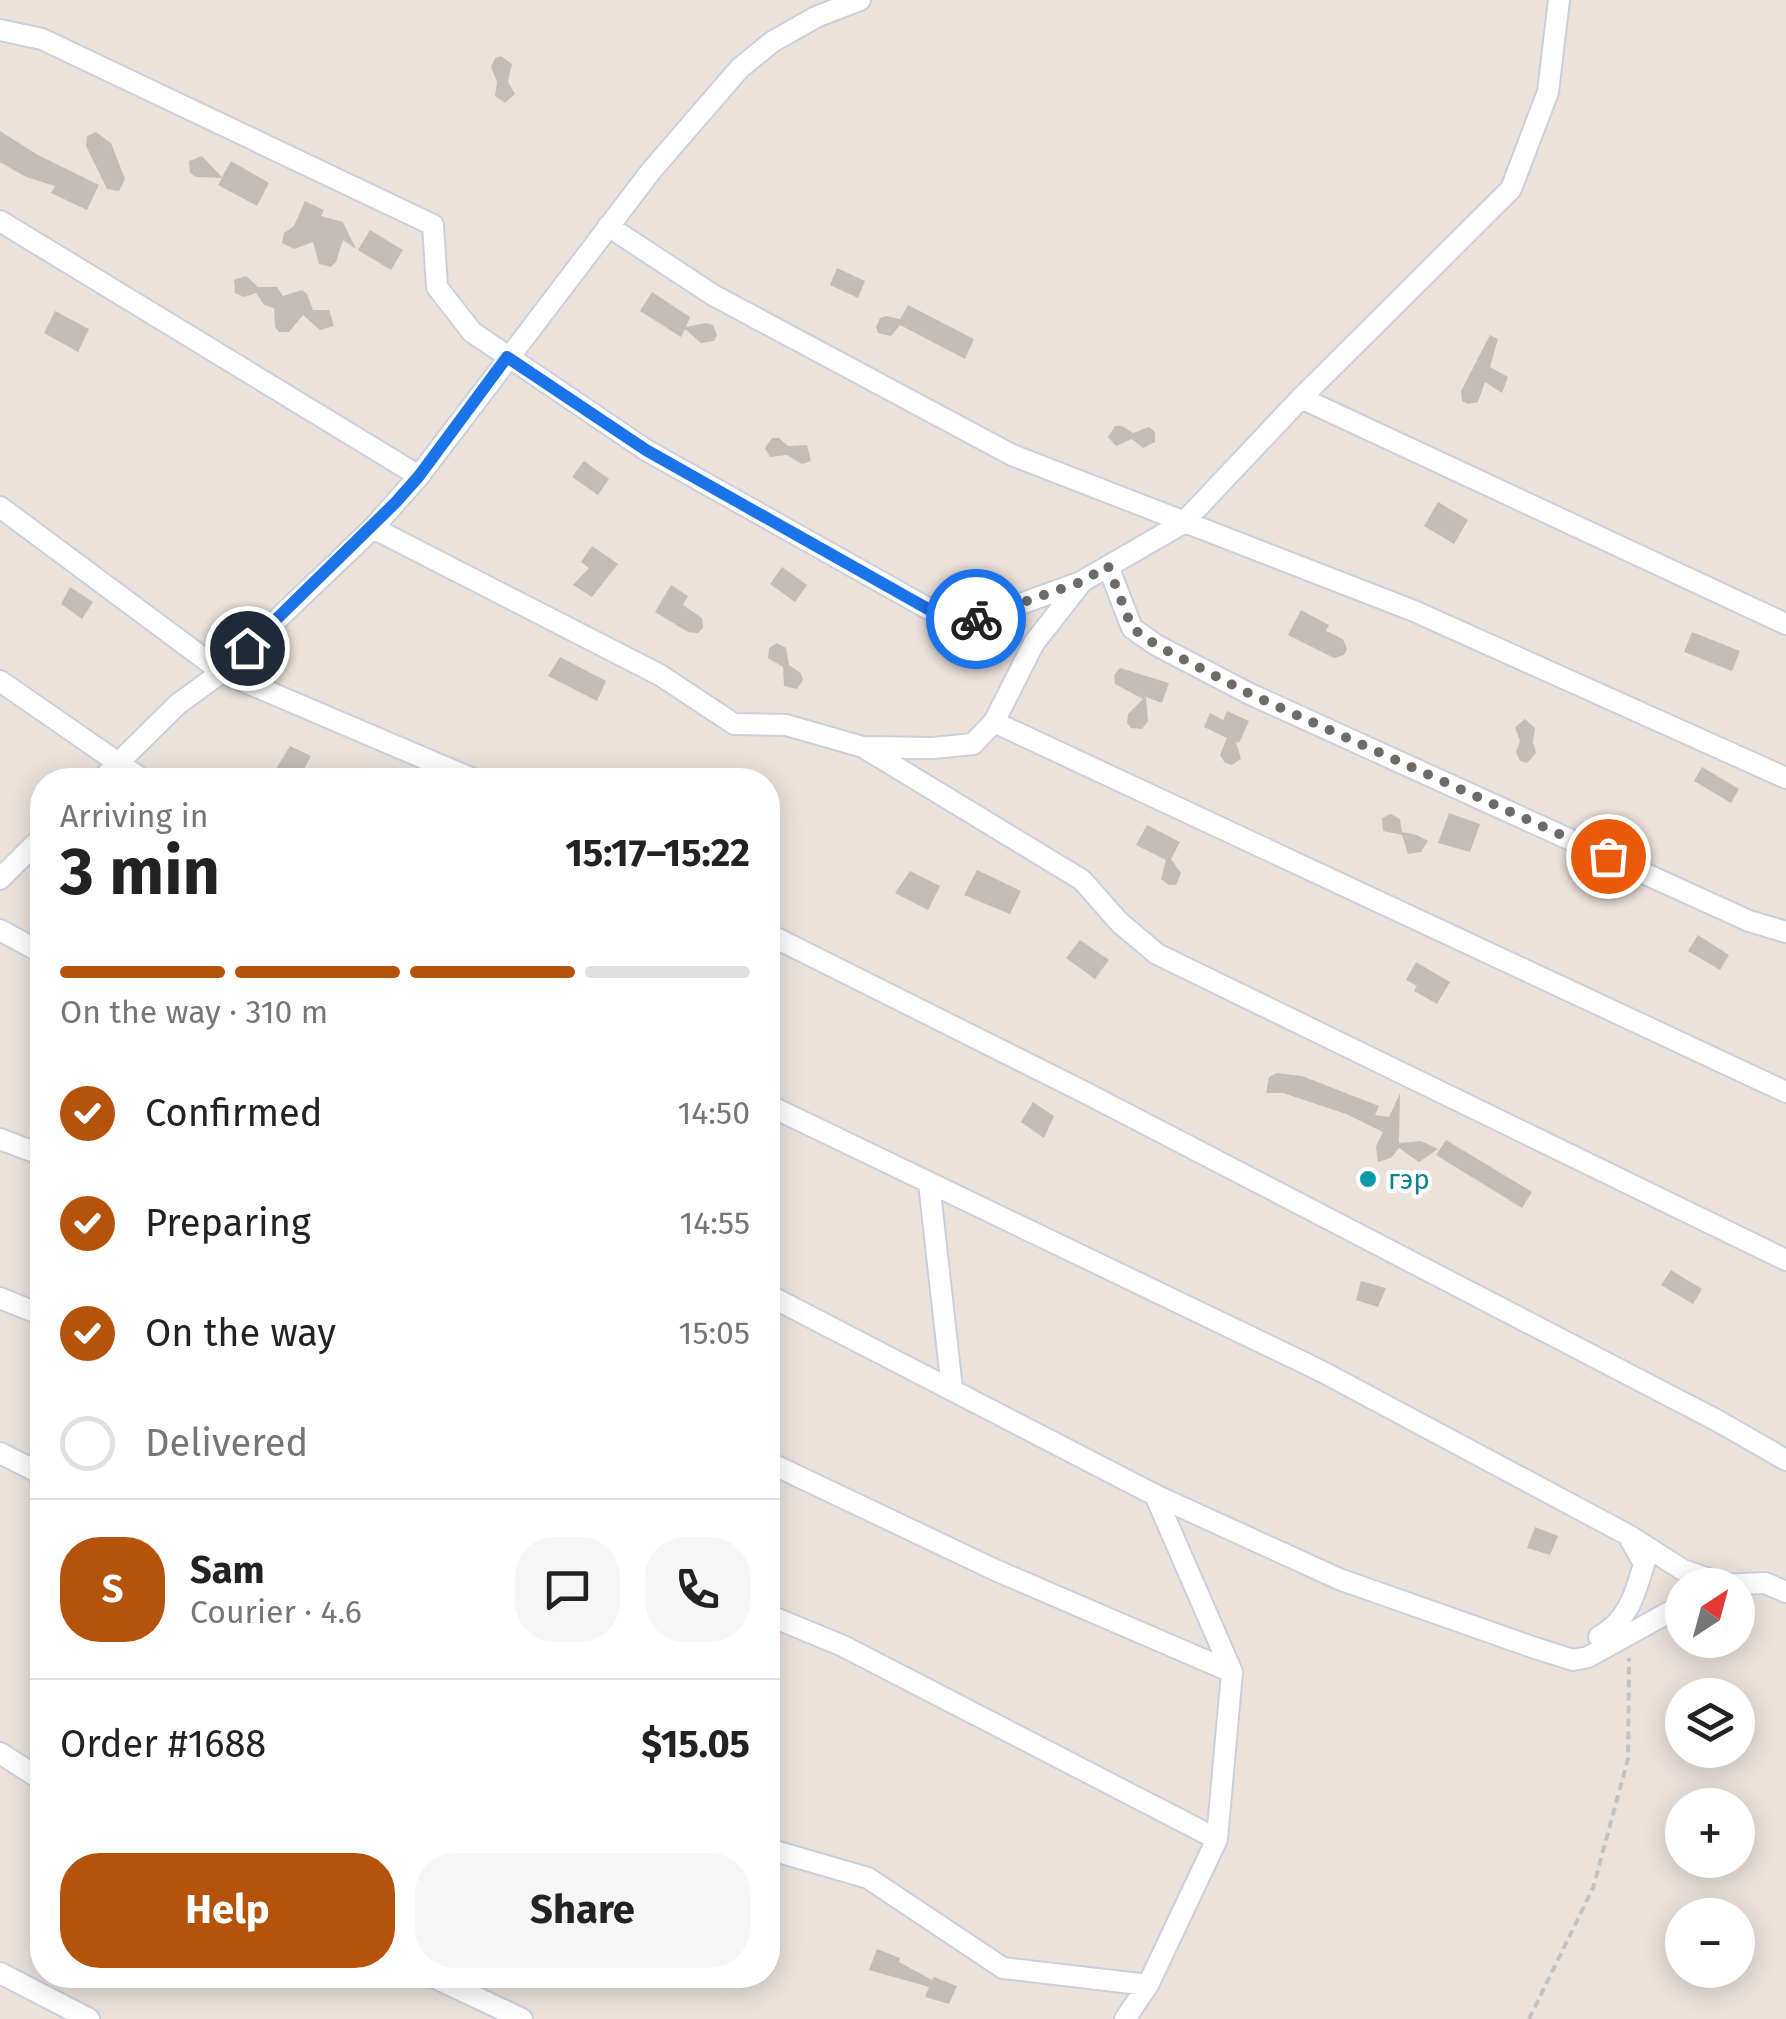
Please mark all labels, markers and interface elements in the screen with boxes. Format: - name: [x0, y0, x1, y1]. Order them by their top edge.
- courier: [926, 569, 1026, 669]
- icon: bike: [949, 592, 1004, 647]
- pin: [205, 606, 290, 691]
- icon: home: [220, 621, 275, 676]
- text: Arriving in: [60, 797, 208, 835]
- pin: [1566, 814, 1651, 899]
- icon: bag: [1581, 829, 1636, 884]
- text: 15:17–15:22: [565, 830, 750, 876]
- text: 3 min: [60, 833, 220, 911]
- text: On the way · 310 m: [60, 993, 328, 1031]
- icon: check: [60, 1086, 115, 1141]
- text: Confirmed: [145, 1090, 323, 1136]
- text: 14:50: [677, 1094, 750, 1132]
- place label: гэр: [1388, 1163, 1430, 1196]
- marker: гэр: [1357, 1168, 1379, 1190]
- icon: check: [60, 1196, 115, 1251]
- text: Preparing: [145, 1200, 311, 1246]
- text: 14:55: [679, 1204, 750, 1242]
- icon: check: [60, 1306, 115, 1361]
- text: On the way: [145, 1310, 336, 1356]
- text: 15:05: [679, 1314, 750, 1352]
- text: Delivered: [145, 1420, 308, 1466]
- button: chat: [515, 1537, 620, 1642]
- button: phone: [645, 1537, 750, 1642]
- text: Sam: [190, 1547, 265, 1593]
- text: S: [102, 1566, 123, 1612]
- north arrow: [1665, 1568, 1755, 1658]
- map controls: [1665, 1568, 1755, 1988]
- text: Courier · 4.6: [190, 1593, 362, 1631]
- button: layers: [1665, 1678, 1755, 1768]
- text: Order #1688: [60, 1721, 266, 1767]
- text: $15.05: [641, 1721, 750, 1767]
- button: +: [1665, 1788, 1755, 1878]
- button: Help: [60, 1853, 395, 1968]
- button: Share: [415, 1853, 750, 1968]
- button: −: [1665, 1898, 1755, 1988]

